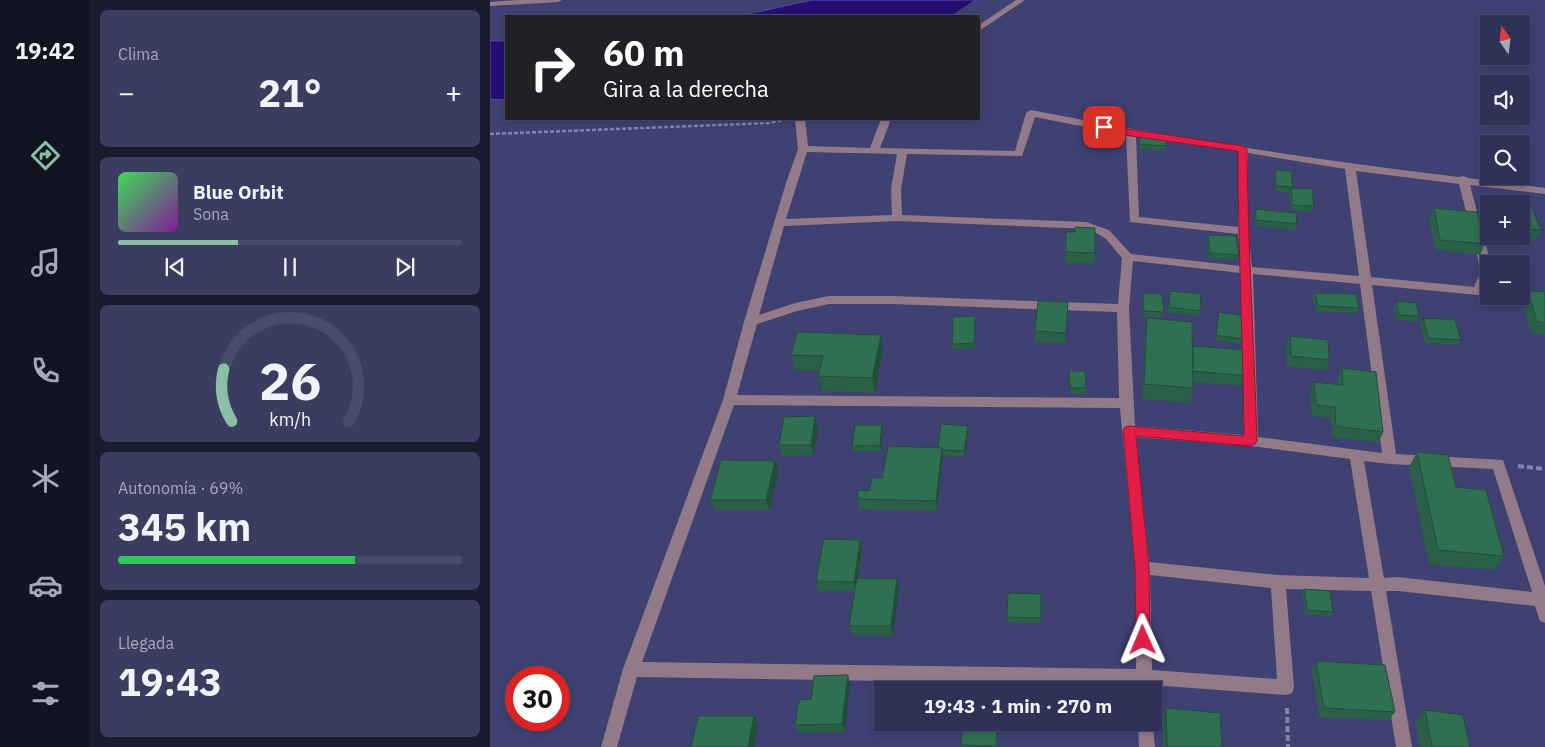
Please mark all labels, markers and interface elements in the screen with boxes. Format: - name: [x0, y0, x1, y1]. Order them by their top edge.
- north arrow: [1480, 15, 1530, 65]
- map controls: [1480, 15, 1530, 305]
- text: 60 m: [603, 30, 685, 76]
- icon: right: [520, 35, 585, 100]
- text: 19:42: [15, 36, 75, 65]
- text: Clima: [118, 44, 159, 64]
- text: 21°: [258, 68, 322, 117]
- text: −: [118, 74, 135, 111]
- text: +: [445, 74, 462, 111]
- text: Gira a la derecha: [603, 74, 769, 103]
- button: sound: [1480, 75, 1530, 125]
- pin: [1083, 106, 1125, 148]
- icon: arrive: [1090, 113, 1118, 141]
- button: search: [1480, 135, 1530, 185]
- icon: directions: [28, 138, 63, 173]
- text: Blue Orbit: [193, 180, 283, 204]
- button: +: [1480, 195, 1530, 245]
- text: Sona: [193, 204, 229, 224]
- icon: music: [28, 245, 63, 280]
- icon: previous: [161, 253, 189, 281]
- icon: pause: [276, 253, 304, 281]
- icon: next: [391, 253, 419, 281]
- button: −: [1480, 255, 1530, 305]
- text: 26: [259, 347, 321, 414]
- icon: phone: [28, 353, 63, 388]
- text: km/h: [269, 408, 311, 431]
- icon: climate: [28, 461, 63, 496]
- text: Autonomía · 69%: [118, 478, 243, 498]
- text: 345 km: [118, 502, 251, 551]
- icon: car: [28, 568, 63, 603]
- position arrow: [1116, 613, 1168, 665]
- text: Llegada: [118, 633, 174, 653]
- text: 19:43: [118, 657, 222, 706]
- speed limit sign: 30: [505, 666, 570, 731]
- icon: filters: [28, 676, 63, 711]
- text: 19:43 · 1 min · 270 m: [924, 694, 1112, 718]

